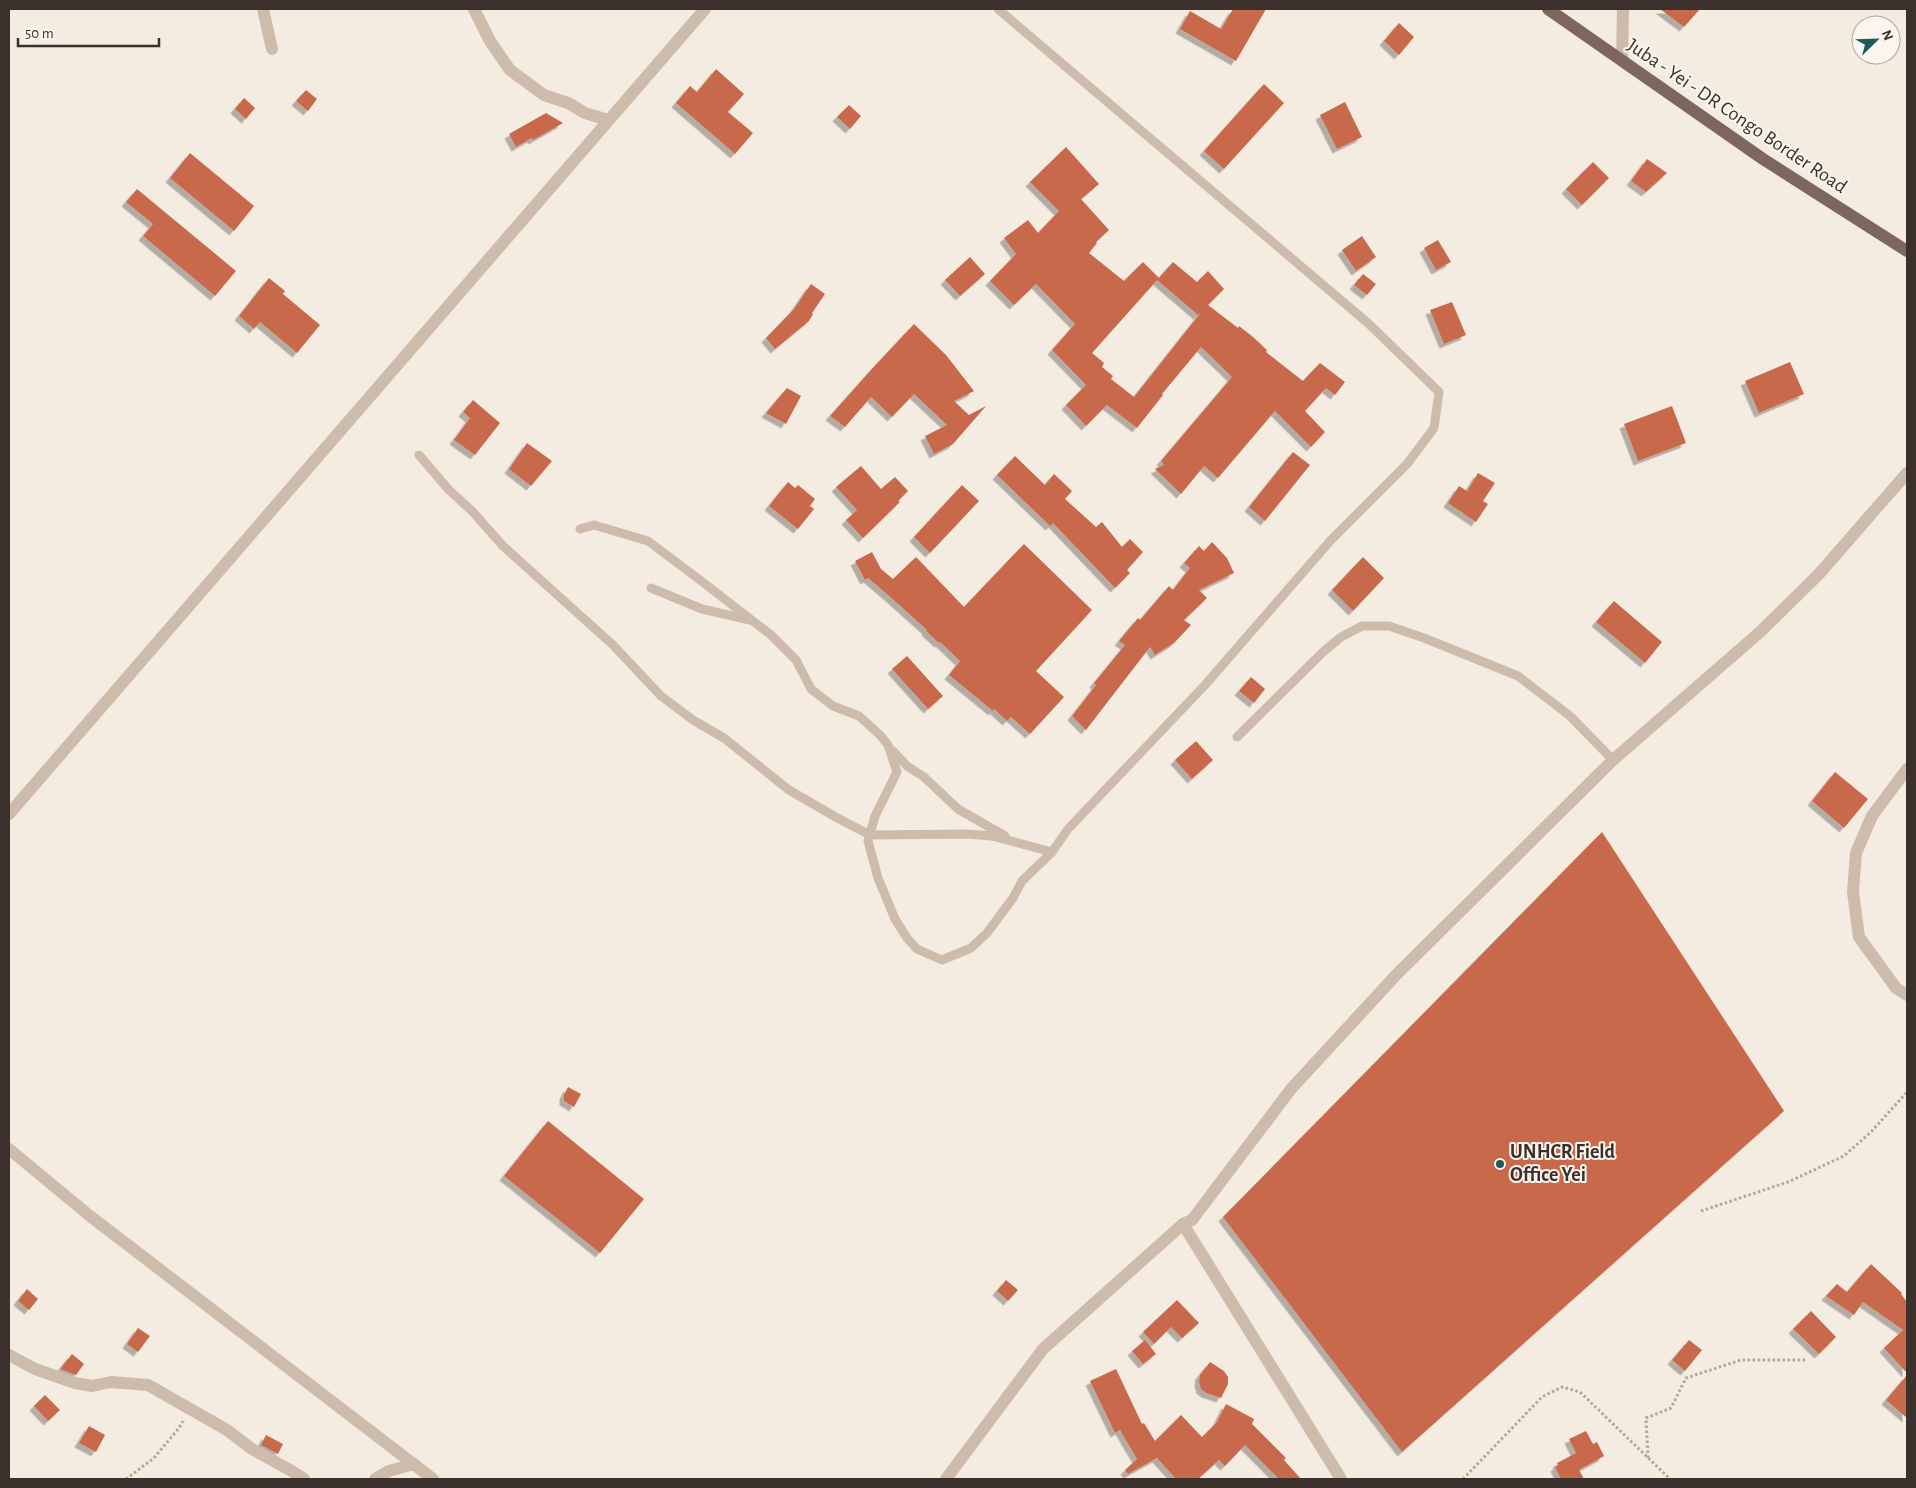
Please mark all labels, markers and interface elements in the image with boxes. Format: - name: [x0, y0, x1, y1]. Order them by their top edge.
- scale bar: [18, 15, 159, 47]
- north arrow: [1851, 15, 1901, 65]
- text: 50 m: [25, 26, 54, 41]
- text: N: [1879, 28, 1895, 43]
- street label: Juba - Yei - DR Congo Border Road: [1623, 35, 1851, 197]
- place label: UNHCR Field Office Yei: [1510, 1142, 1616, 1185]
- marker: UNHCR Field Office Yei: [1494, 1158, 1506, 1170]

